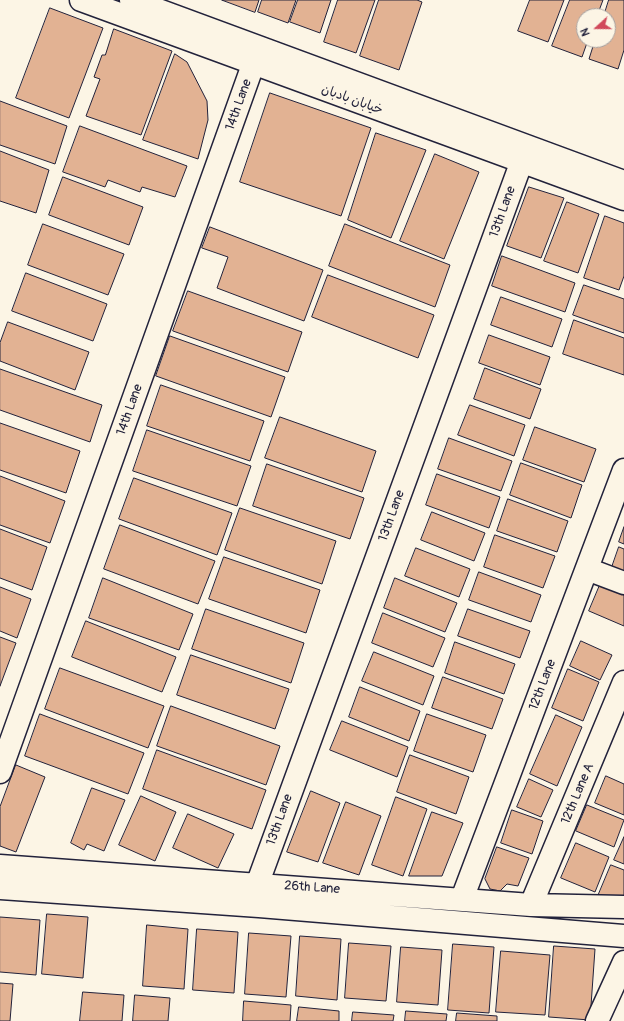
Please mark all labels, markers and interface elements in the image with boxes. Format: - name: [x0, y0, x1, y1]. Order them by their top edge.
- north arrow: [576, 8, 616, 48]
- text: N: [578, 26, 593, 38]
- street label: 14th Lane: [223, 77, 255, 133]
- street label: خیابان بادبان: [319, 82, 385, 118]
- street label: 13th Lane: [487, 184, 519, 240]
- street label: 14th Lane: [114, 382, 146, 438]
- street label: 13th Lane: [376, 488, 408, 544]
- street label: 12th Lane: [526, 657, 560, 713]
- street label: 12th Lane A: [558, 761, 598, 827]
- street label: 13th Lane: [264, 792, 296, 848]
- street label: 26th Lane: [284, 878, 340, 898]

